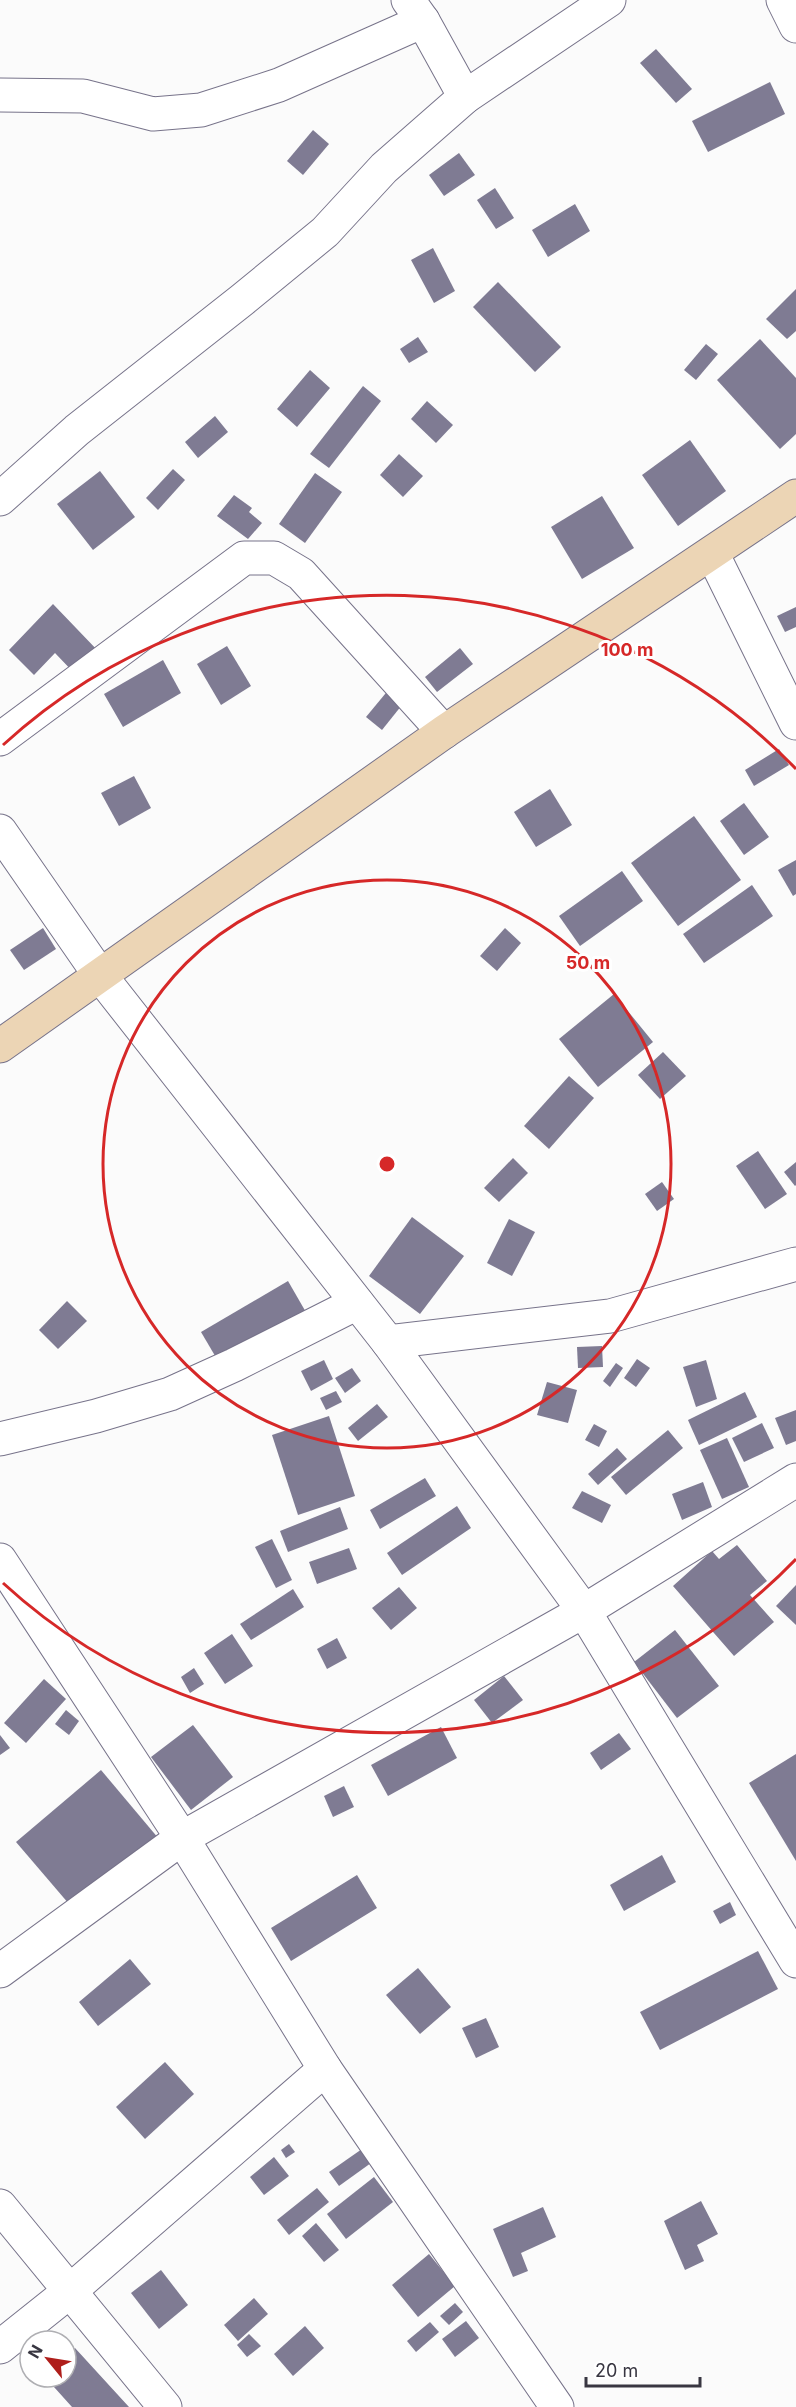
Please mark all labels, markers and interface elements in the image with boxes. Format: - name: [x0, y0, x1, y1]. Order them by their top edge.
- text: 100 m: [601, 639, 653, 660]
- text: 50 m: [566, 952, 610, 973]
- centre of rings: [377, 1154, 397, 1174]
- north arrow: [18, 2329, 78, 2389]
- text: N: [23, 2341, 47, 2362]
- scale bar: [586, 2350, 700, 2388]
- text: 20 m: [595, 2360, 638, 2381]

